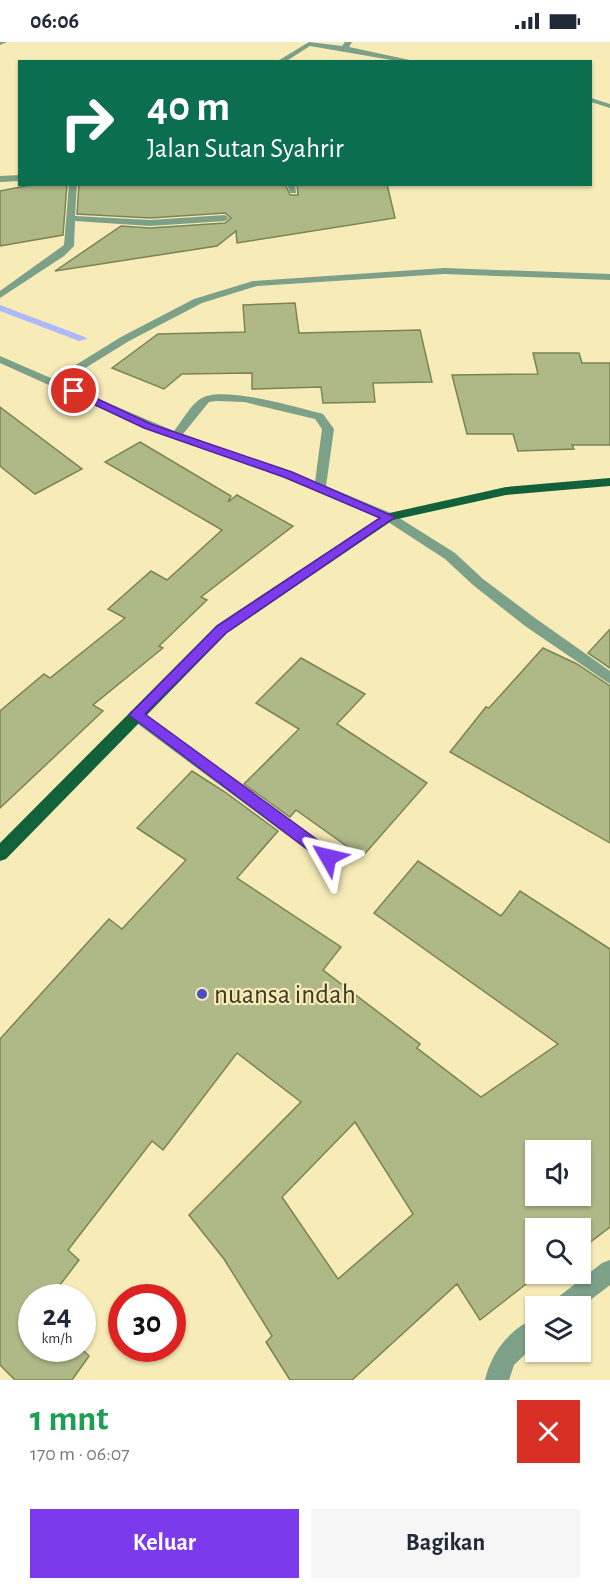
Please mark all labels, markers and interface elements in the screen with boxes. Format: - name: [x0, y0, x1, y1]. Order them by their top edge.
- text: 06:06: [30, 10, 79, 32]
- icon: right: [48, 84, 126, 162]
- text: 40 m: [147, 86, 230, 128]
- text: Jalan Sutan Syahrir: [147, 135, 344, 162]
- pin: [48, 365, 99, 416]
- icon: arrive: [57, 374, 90, 407]
- position arrow: [296, 825, 360, 889]
- place label: nuansa indah: [214, 981, 356, 1008]
- marker: nuansa indah: [195, 987, 209, 1001]
- map controls: [525, 1140, 591, 1362]
- button: sound: [525, 1140, 591, 1206]
- button: search: [525, 1218, 591, 1284]
- speed limit sign: 30: [108, 1284, 186, 1362]
- button: layers: [525, 1296, 591, 1362]
- text: 24: [42, 1301, 72, 1331]
- text: km/h: [42, 1331, 72, 1346]
- button: close: [517, 1400, 580, 1463]
- text: 1 mnt: [30, 1401, 108, 1437]
- text: 170 m · 06:07: [30, 1444, 130, 1464]
- button: Keluar: [30, 1509, 299, 1578]
- button: Bagikan: [311, 1509, 580, 1578]

